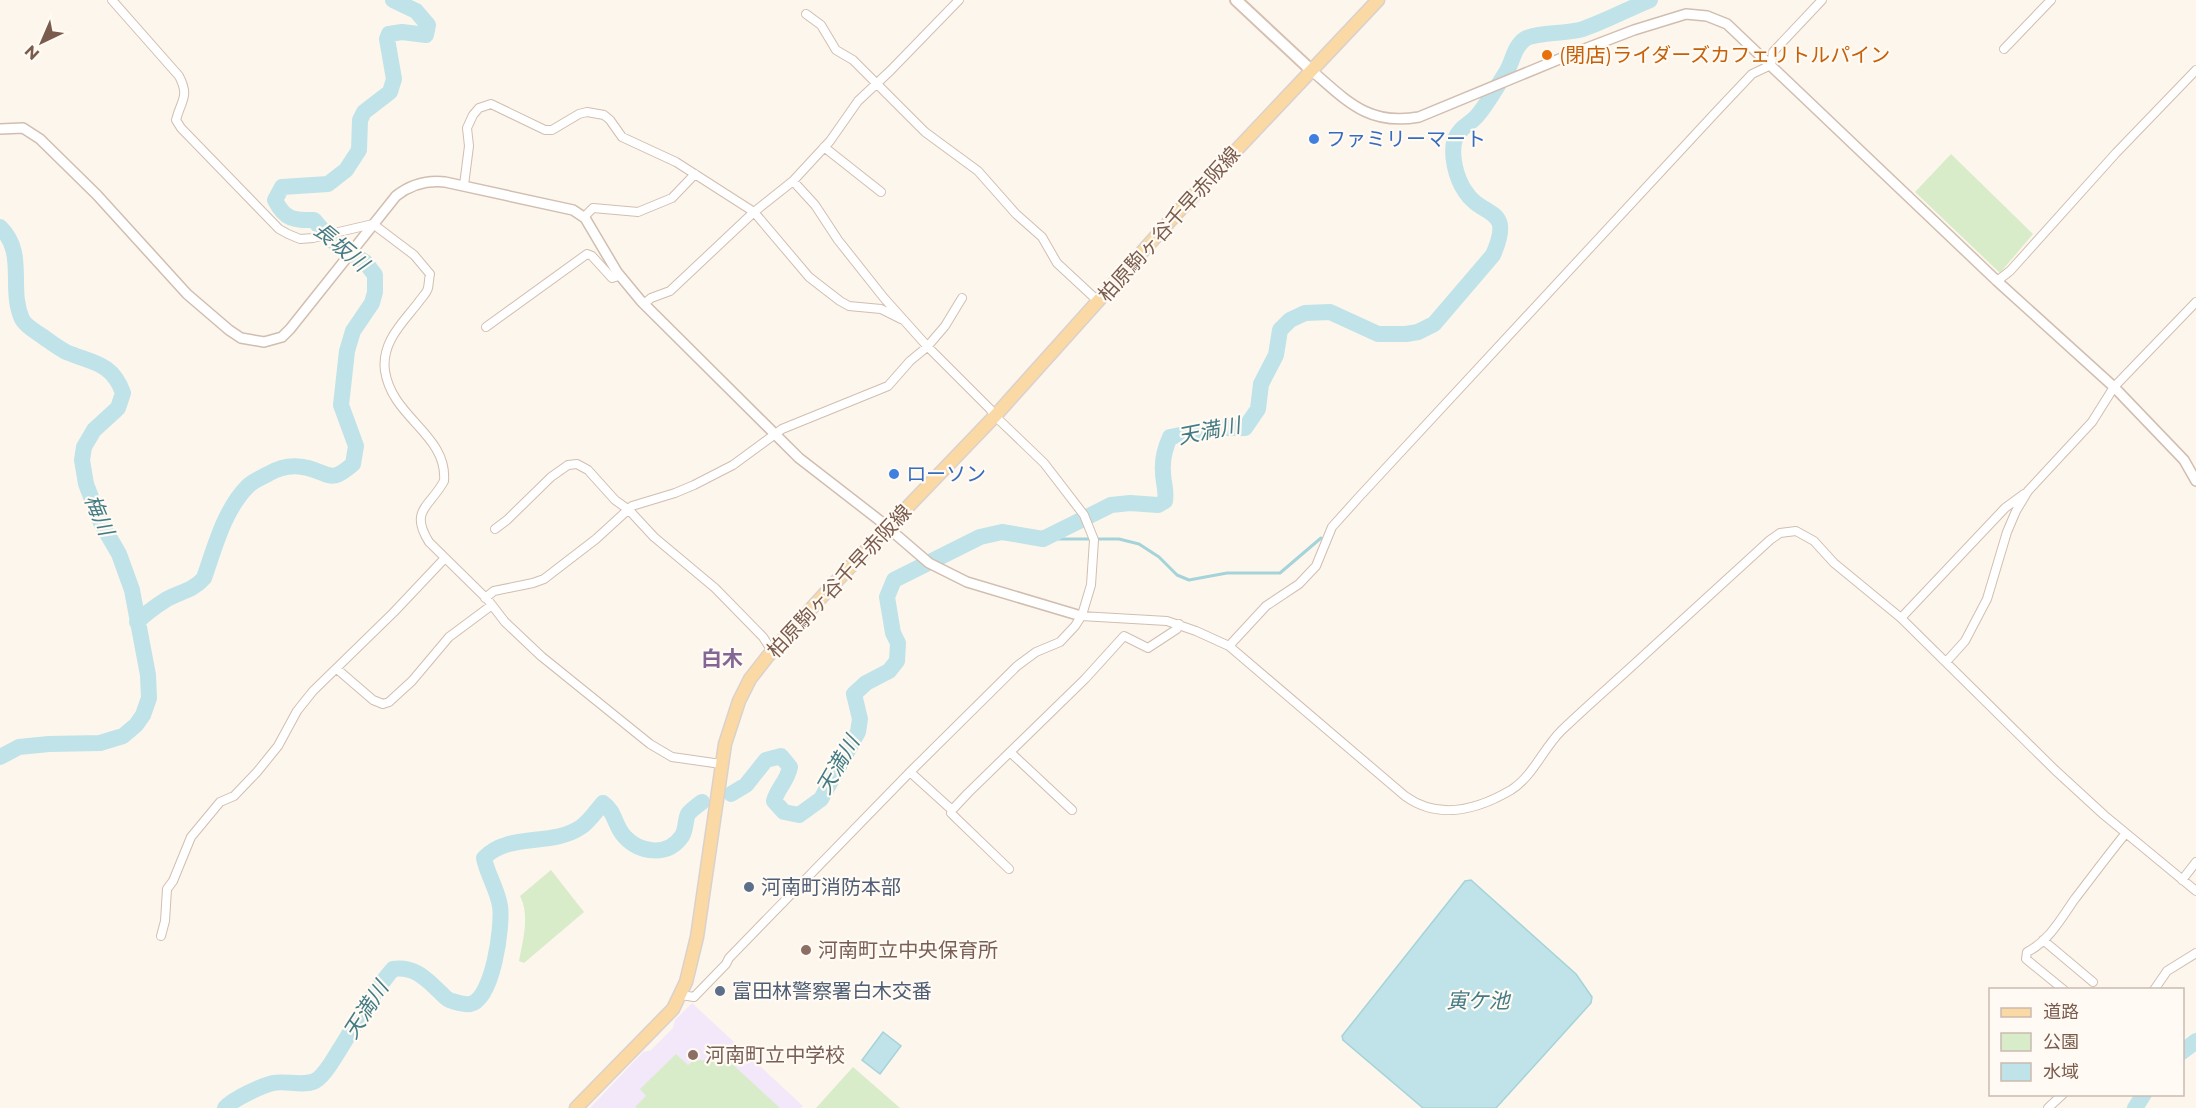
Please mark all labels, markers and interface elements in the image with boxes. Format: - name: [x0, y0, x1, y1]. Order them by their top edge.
- north arrow: [12, 12, 72, 72]
- text: N: [21, 41, 43, 64]
- place label: (閉店)ライダーズカフェリトルパイン: [1559, 43, 1890, 67]
- marker: (閉店)ライダーズカフェリトルパイン: [1540, 48, 1554, 62]
- place label: ファミリーマート: [1326, 127, 1486, 151]
- marker: ファミリーマート: [1307, 132, 1321, 146]
- street label: 柏原駒ヶ谷千早赤阪線: [1093, 142, 1245, 306]
- water label: 長坂川: [309, 217, 375, 278]
- water label: 天満川: [1176, 412, 1244, 449]
- place label: ローソン: [906, 462, 986, 486]
- marker: ローソン: [887, 467, 901, 481]
- water label: 梅川: [80, 491, 120, 541]
- street label: 柏原駒ヶ谷千早赤阪線: [762, 500, 916, 662]
- district label: 白木: [701, 646, 743, 671]
- water label: 天満川: [811, 729, 865, 798]
- place label: 河南町消防本部: [761, 875, 901, 899]
- marker: 河南町消防本部: [742, 880, 756, 894]
- place label: 河南町立中央保育所: [818, 938, 998, 962]
- marker: 河南町立中央保育所: [799, 943, 813, 957]
- water label: 天満川: [338, 975, 394, 1043]
- place label: 富田林警察署白木交番: [732, 979, 932, 1003]
- marker: 富田林警察署白木交番: [713, 984, 727, 998]
- water label: 寅ケ池: [1447, 988, 1511, 1013]
- legend: [1989, 988, 2184, 1096]
- text: 道路: [2043, 1001, 2079, 1023]
- text: 公園: [2043, 1031, 2079, 1053]
- place label: 河南町立中学校: [705, 1043, 845, 1067]
- marker: 河南町立中学校: [686, 1048, 700, 1062]
- text: 水域: [2043, 1061, 2079, 1083]

